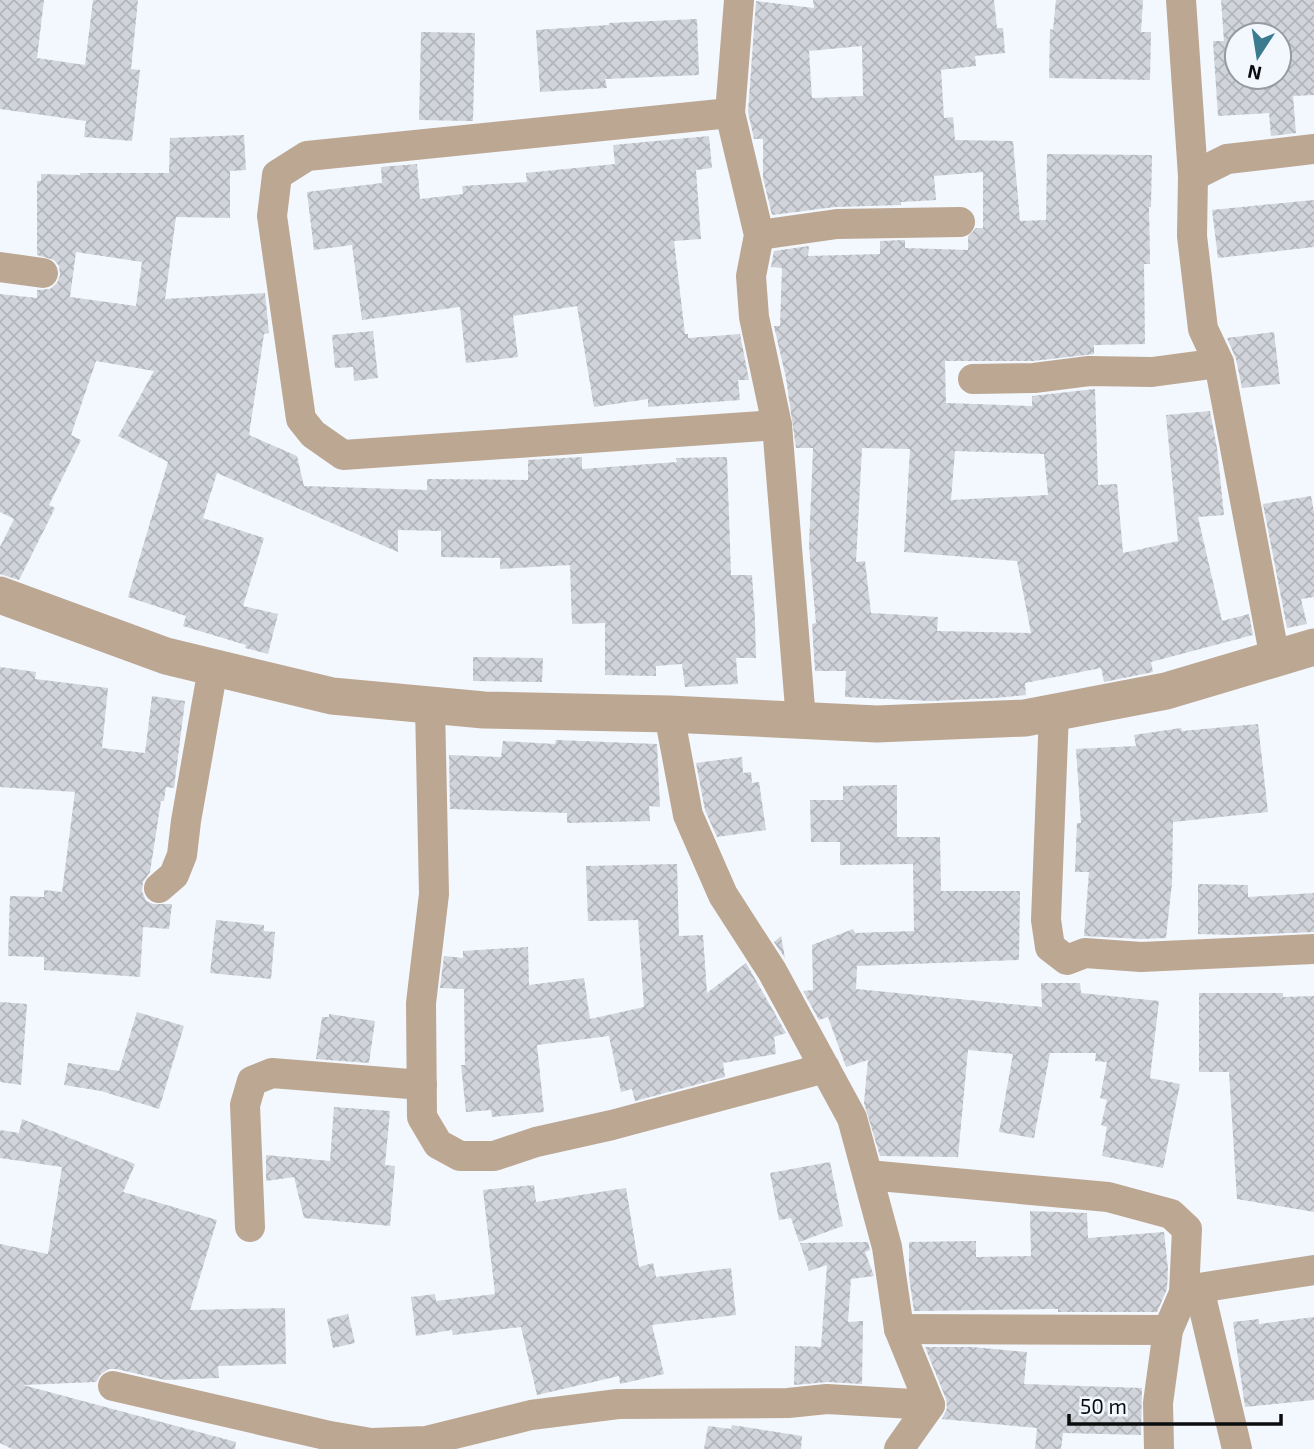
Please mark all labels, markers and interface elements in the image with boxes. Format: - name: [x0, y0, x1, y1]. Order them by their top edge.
- north arrow: [1223, 21, 1293, 91]
- text: N: [1245, 60, 1263, 86]
- scale bar: [1069, 1382, 1281, 1426]
- text: 50 m: [1080, 1393, 1127, 1418]

